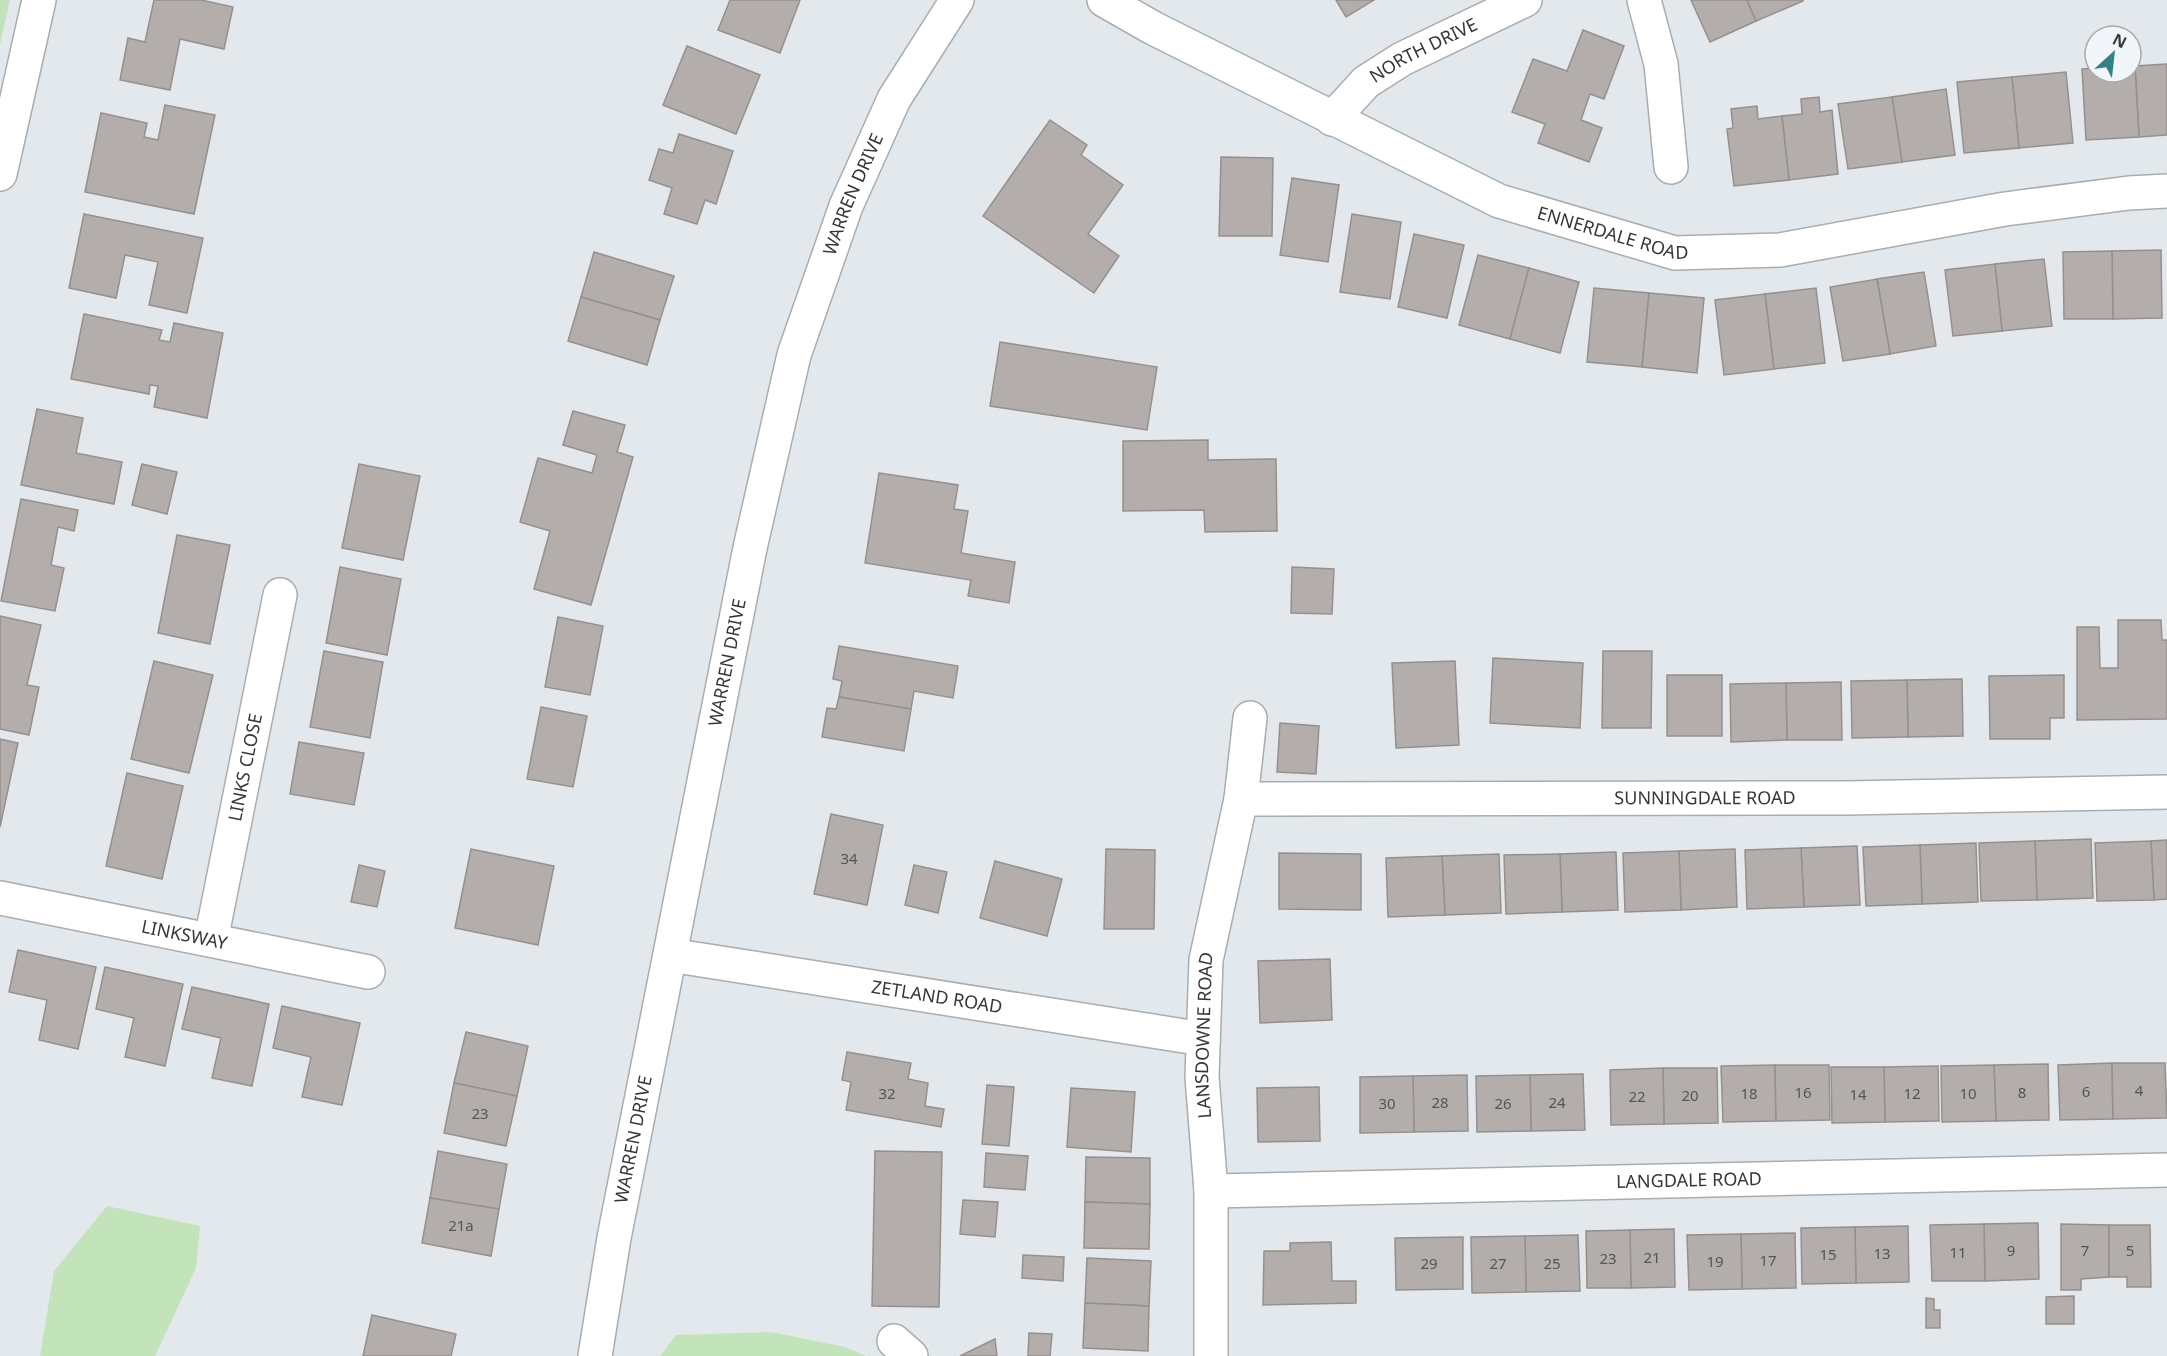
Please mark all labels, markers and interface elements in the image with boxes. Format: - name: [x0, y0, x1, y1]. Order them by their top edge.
- street label: NORTH DRIVE: [1365, 12, 1481, 88]
- north arrow: [2083, 24, 2143, 84]
- text: N: [2109, 28, 2131, 53]
- street label: WARREN DRIVE: [817, 129, 888, 258]
- street label: ENNERDALE ROAD: [1535, 200, 1689, 264]
- street label: WARREN DRIVE: [702, 596, 751, 728]
- street label: LINKS CLOSE: [222, 711, 267, 823]
- street label: SUNNINGDALE ROAD: [1614, 785, 1796, 809]
- house number: 34: [840, 848, 858, 868]
- street label: LINKSWAY: [140, 914, 230, 955]
- street label: LANSDOWNE ROAD: [1189, 950, 1218, 1119]
- street label: ZETLAND ROAD: [870, 974, 1004, 1018]
- street label: WARREN DRIVE: [608, 1073, 657, 1205]
- house number: 4: [2135, 1080, 2144, 1100]
- house number: 6: [2082, 1081, 2090, 1101]
- house number: 16: [1794, 1082, 1812, 1102]
- house number: 8: [2018, 1082, 2026, 1102]
- house number: 32: [878, 1083, 896, 1103]
- house number: 18: [1740, 1083, 1758, 1103]
- house number: 12: [1903, 1083, 1921, 1103]
- house number: 10: [1959, 1083, 1977, 1103]
- house number: 14: [1849, 1084, 1867, 1104]
- house number: 20: [1681, 1085, 1699, 1105]
- house number: 22: [1628, 1086, 1646, 1106]
- house number: 28: [1431, 1092, 1449, 1112]
- house number: 24: [1548, 1092, 1566, 1112]
- house number: 30: [1378, 1093, 1396, 1113]
- house number: 26: [1494, 1093, 1512, 1113]
- house number: 23: [471, 1103, 489, 1123]
- street label: LANGDALE ROAD: [1616, 1166, 1762, 1193]
- house number: 21a: [448, 1215, 474, 1235]
- house number: 9: [2007, 1240, 2015, 1260]
- house number: 7: [2081, 1240, 2089, 1260]
- house number: 5: [2126, 1240, 2134, 1260]
- house number: 11: [1949, 1242, 1967, 1262]
- house number: 13: [1873, 1243, 1891, 1263]
- house number: 15: [1819, 1244, 1837, 1264]
- house number: 21: [1643, 1247, 1661, 1267]
- house number: 23: [1599, 1248, 1617, 1268]
- house number: 17: [1759, 1250, 1777, 1270]
- house number: 19: [1706, 1251, 1724, 1271]
- house number: 29: [1420, 1253, 1438, 1273]
- house number: 27: [1489, 1253, 1507, 1273]
- house number: 25: [1543, 1253, 1561, 1273]

